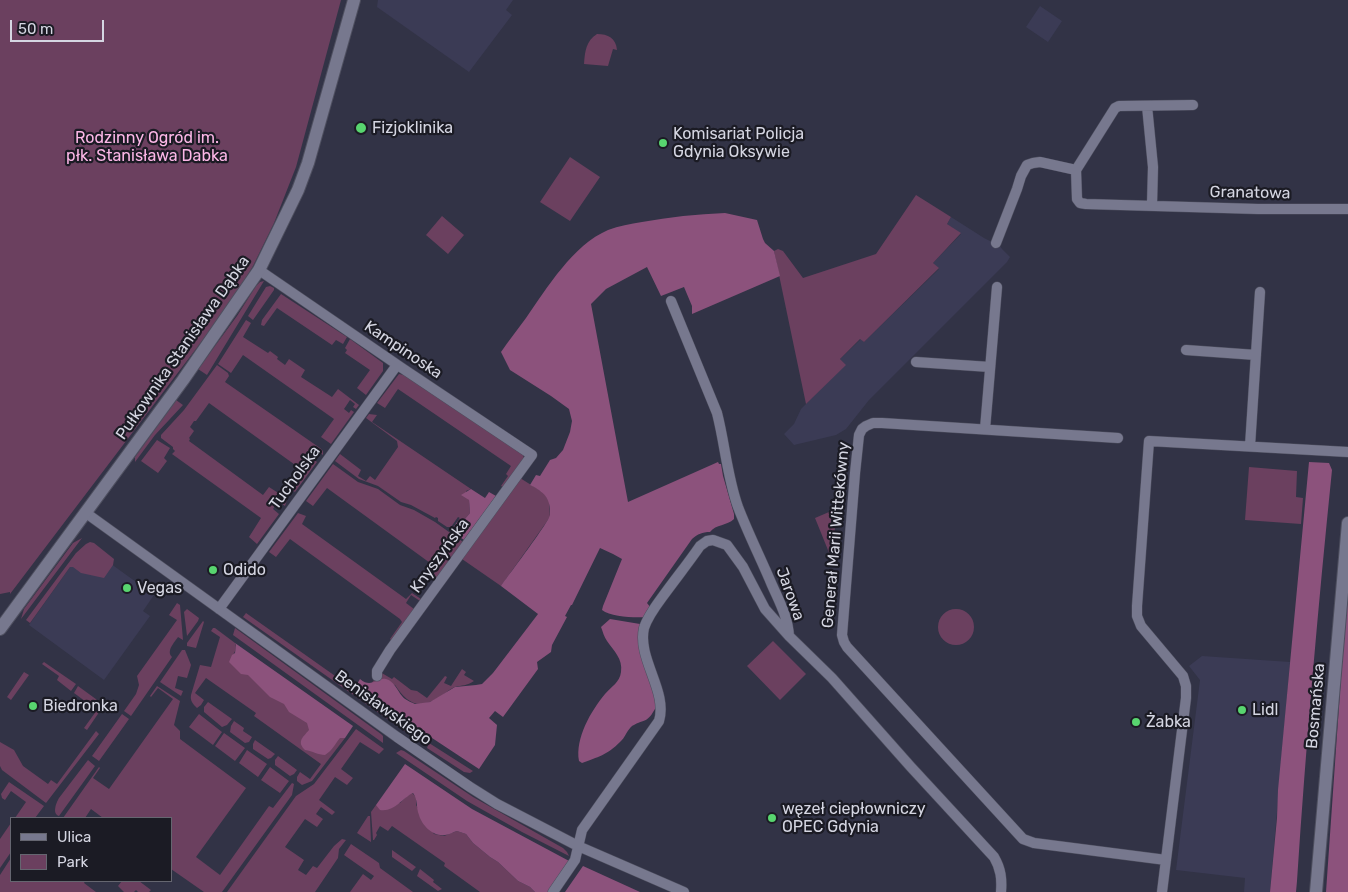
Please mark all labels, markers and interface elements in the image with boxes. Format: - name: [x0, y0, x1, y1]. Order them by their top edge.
- scale bar: [12, 10, 106, 42]
- text: 50 m: [18, 20, 53, 38]
- place label: Fizjoklinika: [372, 118, 453, 138]
- marker: Fizjoklinika: [354, 121, 368, 135]
- place label: Komisariat Policja Gdynia Oksywie: [673, 124, 804, 162]
- park label: Rodzinny Ogród im. płk. Stanisława Dabka: [66, 128, 228, 166]
- marker: Komisariat Policja Gdynia Oksywie: [657, 137, 669, 149]
- street label: Granatowa: [1209, 183, 1291, 203]
- street label: Pułkownika Stanisława Dąbka: [112, 252, 254, 444]
- street label: Kampinoska: [360, 317, 446, 383]
- street label: Generał Marii Wittekówny: [818, 441, 854, 629]
- street label: Tucholska: [265, 442, 325, 514]
- street label: Knyszyńska: [407, 515, 473, 597]
- place label: Odido: [223, 560, 266, 580]
- marker: Odido: [207, 564, 219, 576]
- street label: Jarowa: [772, 565, 808, 623]
- place label: Vegas: [137, 578, 182, 598]
- marker: Vegas: [121, 582, 133, 594]
- street label: Bosmańska: [1303, 662, 1329, 750]
- street label: Benisławskiego: [331, 666, 435, 750]
- place label: Biedronka: [43, 696, 118, 716]
- marker: Biedronka: [27, 700, 39, 712]
- place label: Lidl: [1252, 700, 1278, 720]
- marker: Lidl: [1236, 704, 1248, 716]
- place label: Żabka: [1146, 712, 1191, 732]
- marker: Żabka: [1130, 716, 1142, 728]
- place label: węzeł ciepłowniczy OPEC Gdynia: [782, 799, 926, 837]
- marker: węzeł ciepłowniczy OPEC Gdynia: [766, 812, 778, 824]
- legend: [10, 817, 172, 882]
- text: Ulica: [57, 828, 91, 846]
- text: Park: [57, 853, 88, 871]

